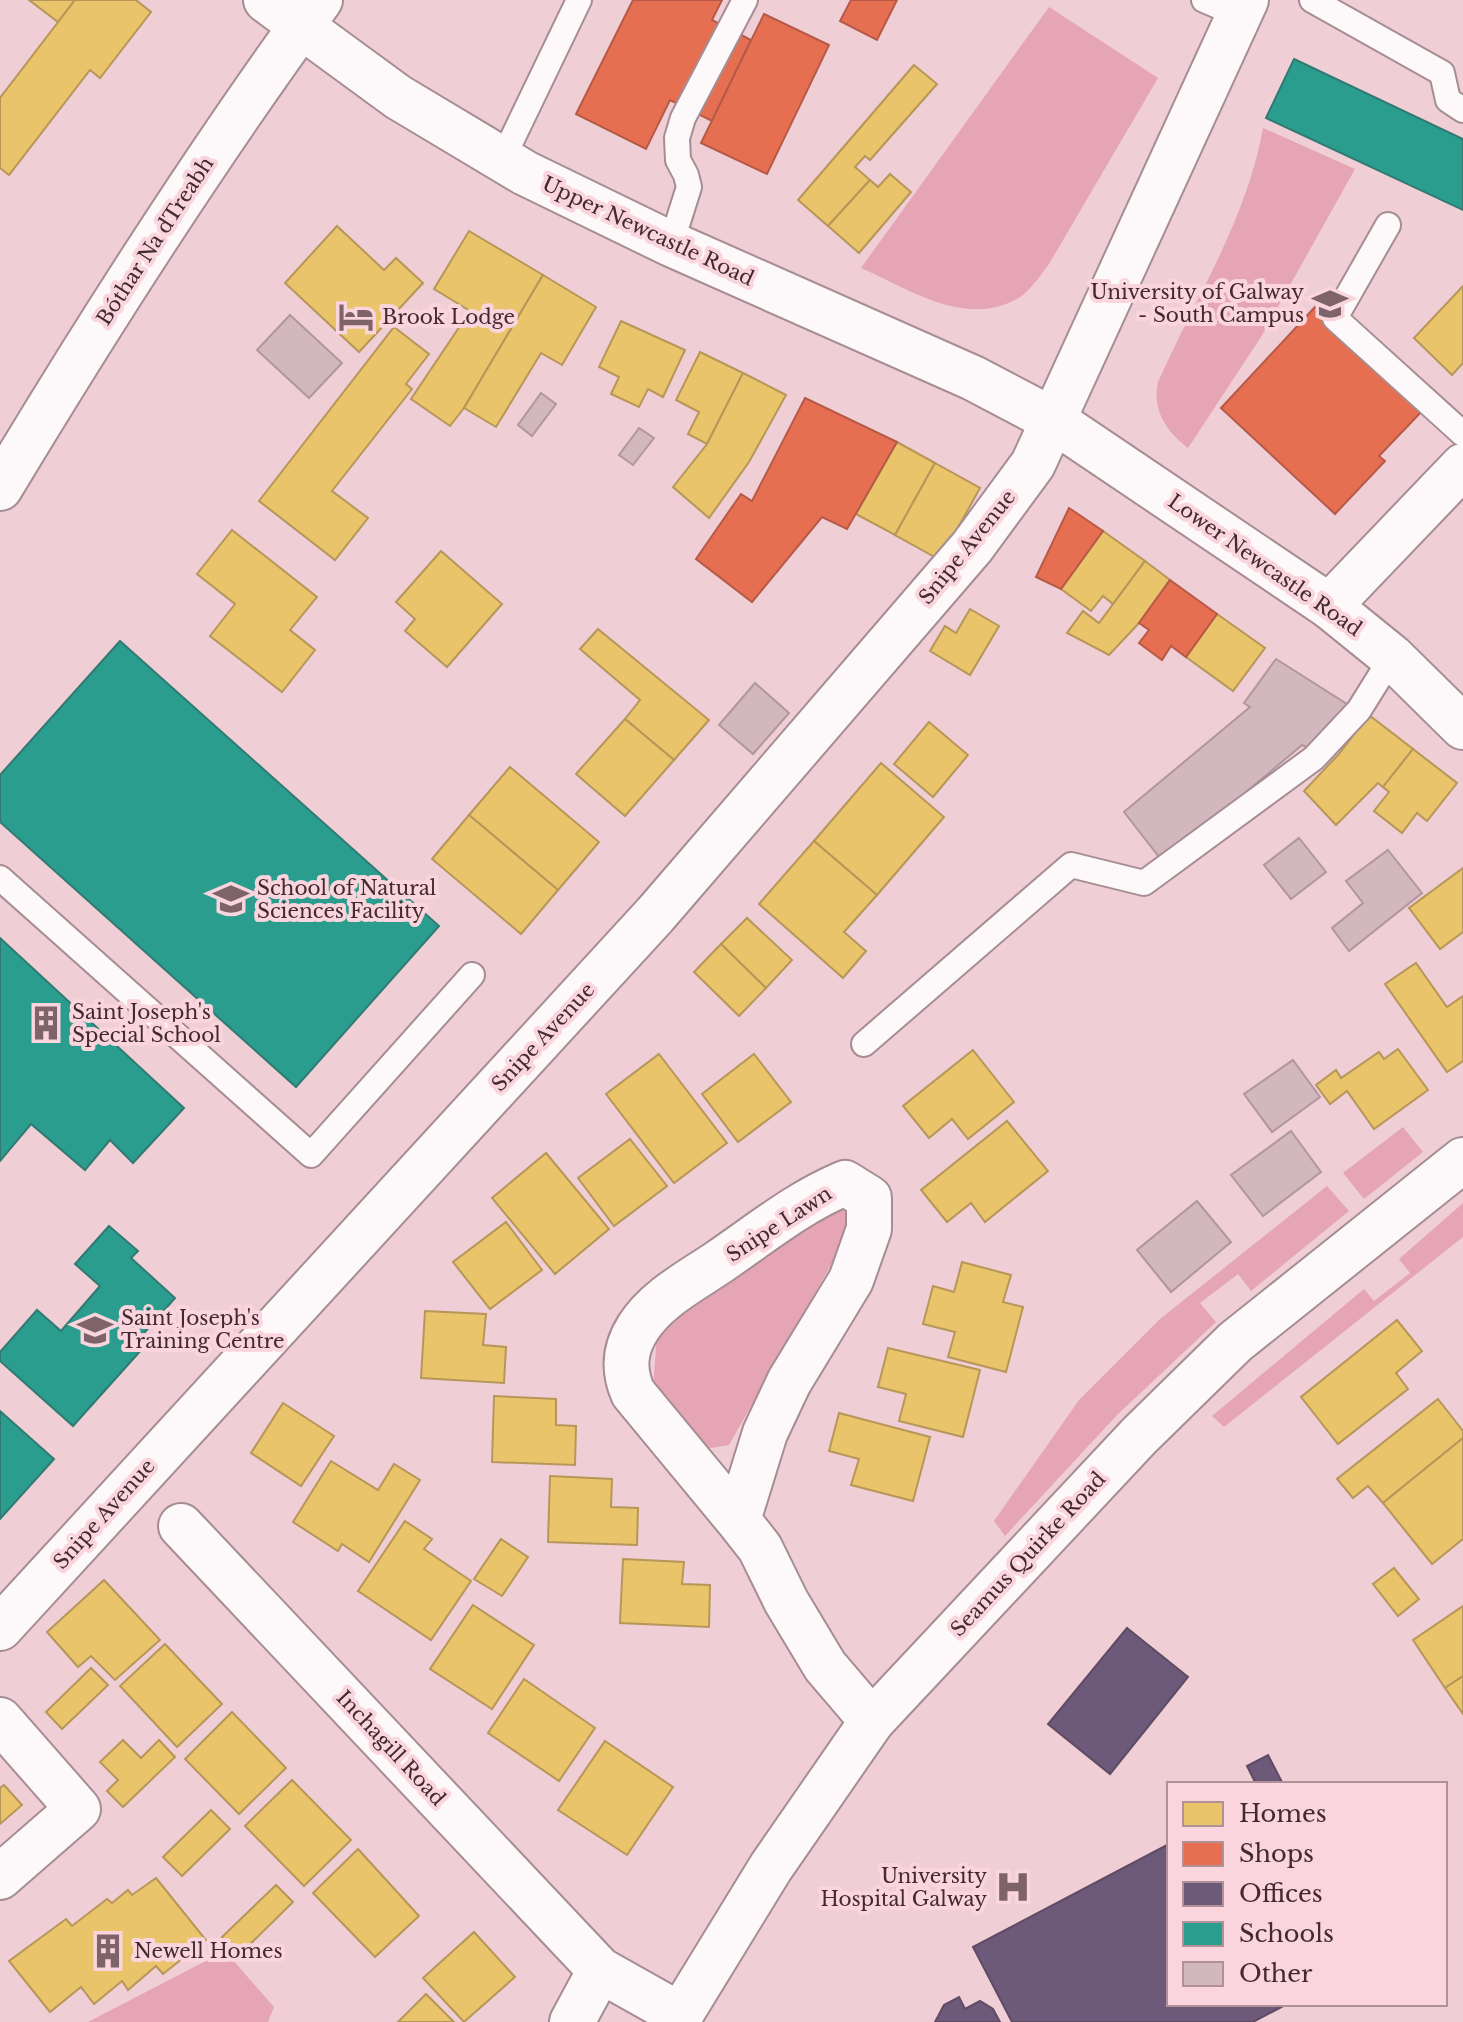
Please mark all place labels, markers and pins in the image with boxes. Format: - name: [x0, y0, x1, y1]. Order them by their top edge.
- place label: University of Galway - South Campus: [1091, 280, 1304, 327]
- school or university icon: University of Galway - South Campus: [1311, 285, 1349, 323]
- hotel icon: Brook Lodge: [337, 298, 375, 336]
- place label: Brook Lodge: [382, 305, 515, 329]
- place label: School of Natural Sciences Facility: [257, 876, 436, 923]
- school or university icon: School of Natural Sciences Facility: [212, 880, 250, 918]
- place label: Saint Joseph's Special School: [72, 1000, 221, 1047]
- building icon: Saint Joseph's Special School: [27, 1004, 65, 1042]
- place label: Saint Joseph's Training Centre: [121, 1306, 285, 1353]
- school or university icon: Saint Joseph's Training Centre: [76, 1311, 114, 1349]
- place label: University Hospital Galway: [820, 1864, 987, 1911]
- hospital icon: University Hospital Galway: [994, 1868, 1032, 1906]
- building icon: Newell Homes: [89, 1932, 127, 1970]
- place label: Newell Homes: [134, 1939, 283, 1963]

